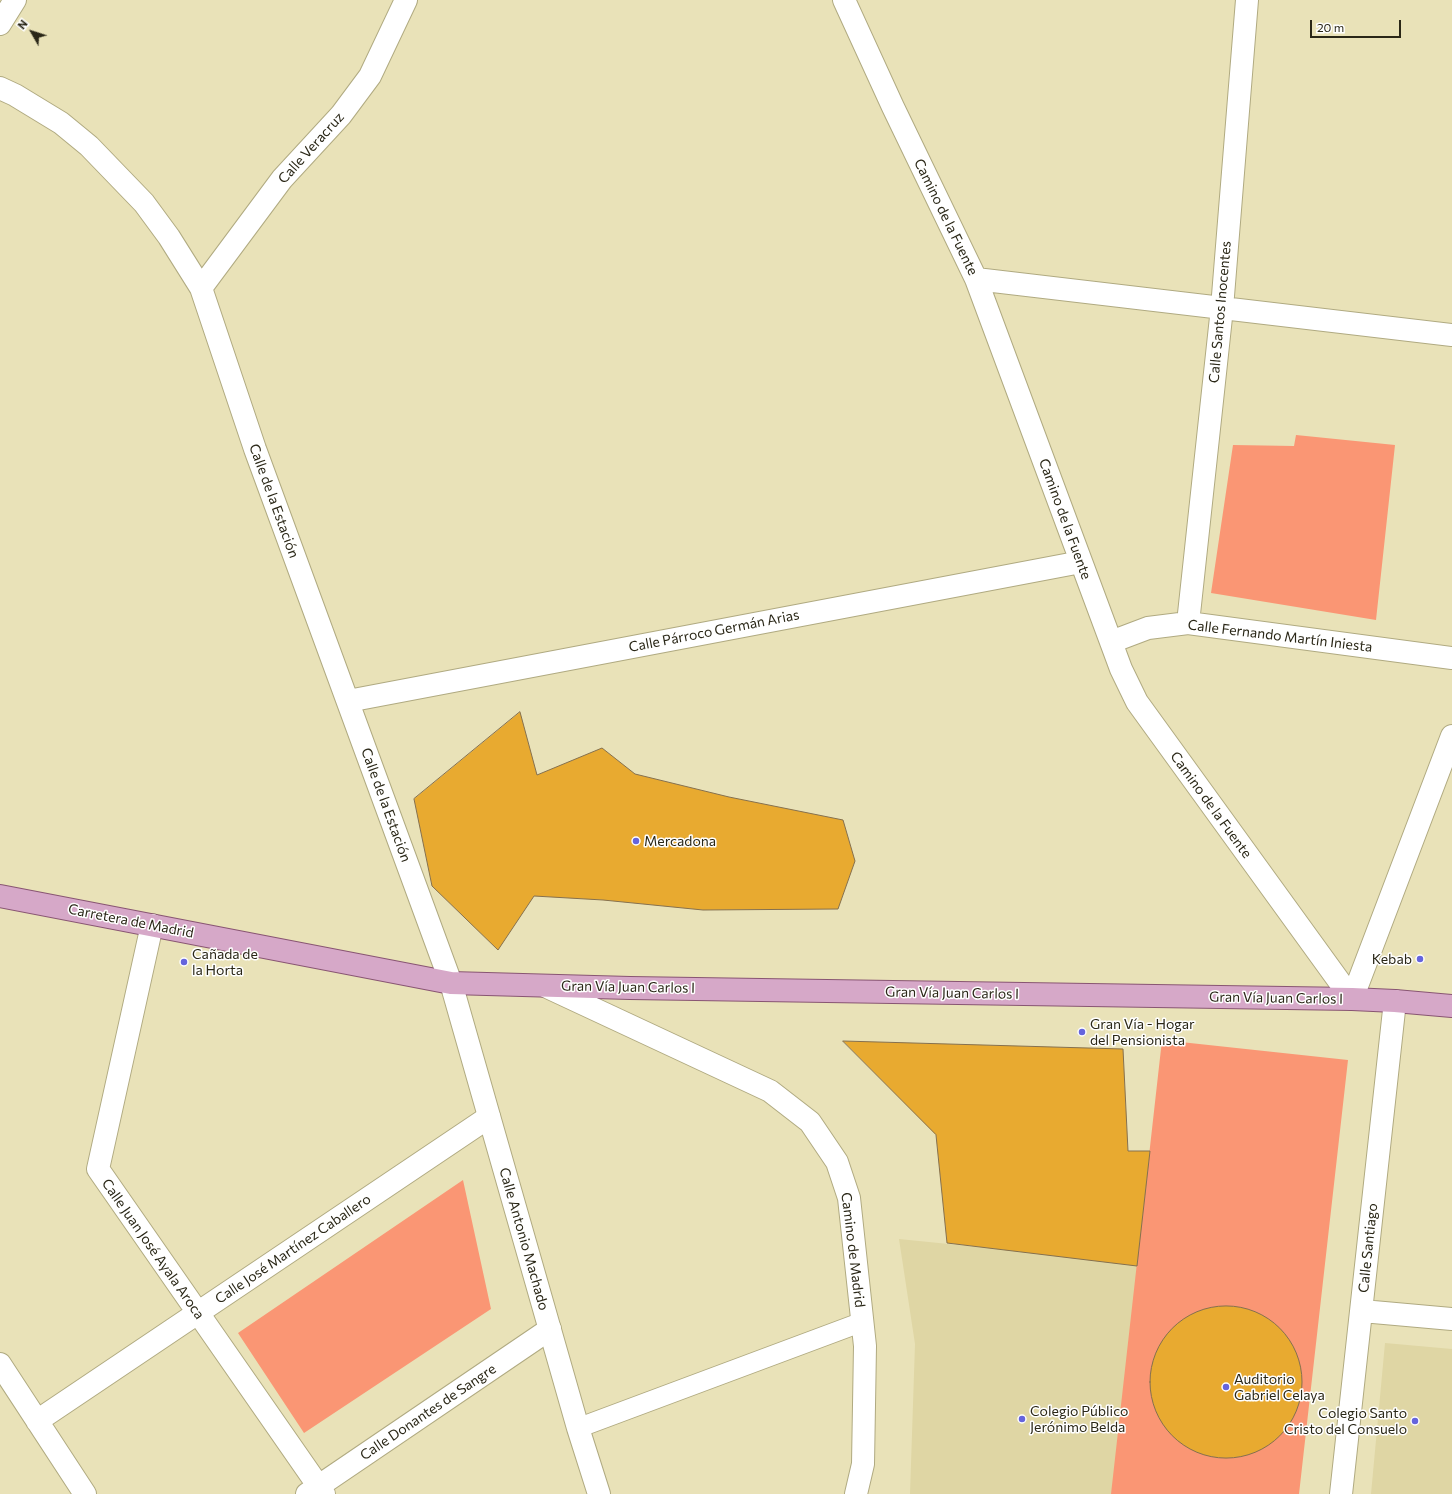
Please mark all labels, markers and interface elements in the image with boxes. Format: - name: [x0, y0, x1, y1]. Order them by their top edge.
- north arrow: [12, 12, 52, 52]
- scale bar: [1312, 12, 1403, 38]
- text: N: [15, 17, 30, 31]
- text: 20 m: [1317, 20, 1344, 34]
- street label: Calle Veracruz: [275, 109, 347, 187]
- street label: Camino de la Fuente: [910, 156, 982, 278]
- street label: Calle Santos Inocentes: [1205, 240, 1235, 384]
- street label: Calle de la Estación: [246, 442, 302, 560]
- street label: Camino de la Fuente: [1035, 456, 1095, 582]
- street label: Calle Párroco Germán Arias: [627, 606, 801, 656]
- street label: Calle Fernando Martín Iniesta: [1187, 616, 1373, 656]
- street label: Calle de la Estación: [358, 746, 414, 864]
- street label: Camino de la Fuente: [1167, 748, 1255, 862]
- place label: Mercadona: [644, 833, 716, 849]
- marker: Mercadona: [631, 836, 641, 846]
- street label: Carretera de Madrid: [67, 901, 195, 941]
- place label: Cañada de la Horta: [192, 946, 258, 978]
- place label: Kebab: [1372, 951, 1412, 967]
- marker: Kebab: [1415, 954, 1425, 964]
- marker: Cañada de la Horta: [179, 957, 189, 967]
- street label: Gran Vía Juan Carlos I: [561, 977, 695, 997]
- street label: Gran Vía Juan Carlos I: [885, 983, 1019, 1003]
- street label: Gran Vía Juan Carlos I: [1209, 988, 1343, 1008]
- place label: Gran Vía - Hogar del Pensionista: [1090, 1016, 1195, 1048]
- marker: Gran Vía - Hogar del Pensionista: [1077, 1027, 1087, 1037]
- street label: Calle Antonio Machado: [496, 1166, 552, 1312]
- street label: Calle Juan José Ayala Aroca: [98, 1176, 208, 1322]
- street label: Calle José Martínez Caballero: [212, 1191, 374, 1307]
- street label: Camino de Madrid: [838, 1191, 868, 1309]
- street label: Calle Santiago: [1355, 1202, 1381, 1294]
- street label: Calle Donantes de Sangre: [357, 1360, 499, 1464]
- place label: Auditorio Gabriel Celaya: [1234, 1371, 1325, 1404]
- marker: Auditorio Gabriel Celaya: [1221, 1382, 1231, 1392]
- place label: Colegio Público Jerónimo Belda: [1030, 1403, 1128, 1436]
- place label: Colegio Santo Cristo del Consuelo: [1284, 1405, 1407, 1438]
- marker: Colegio Público Jerónimo Belda: [1017, 1414, 1027, 1424]
- marker: Colegio Santo Cristo del Consuelo: [1410, 1416, 1420, 1426]

